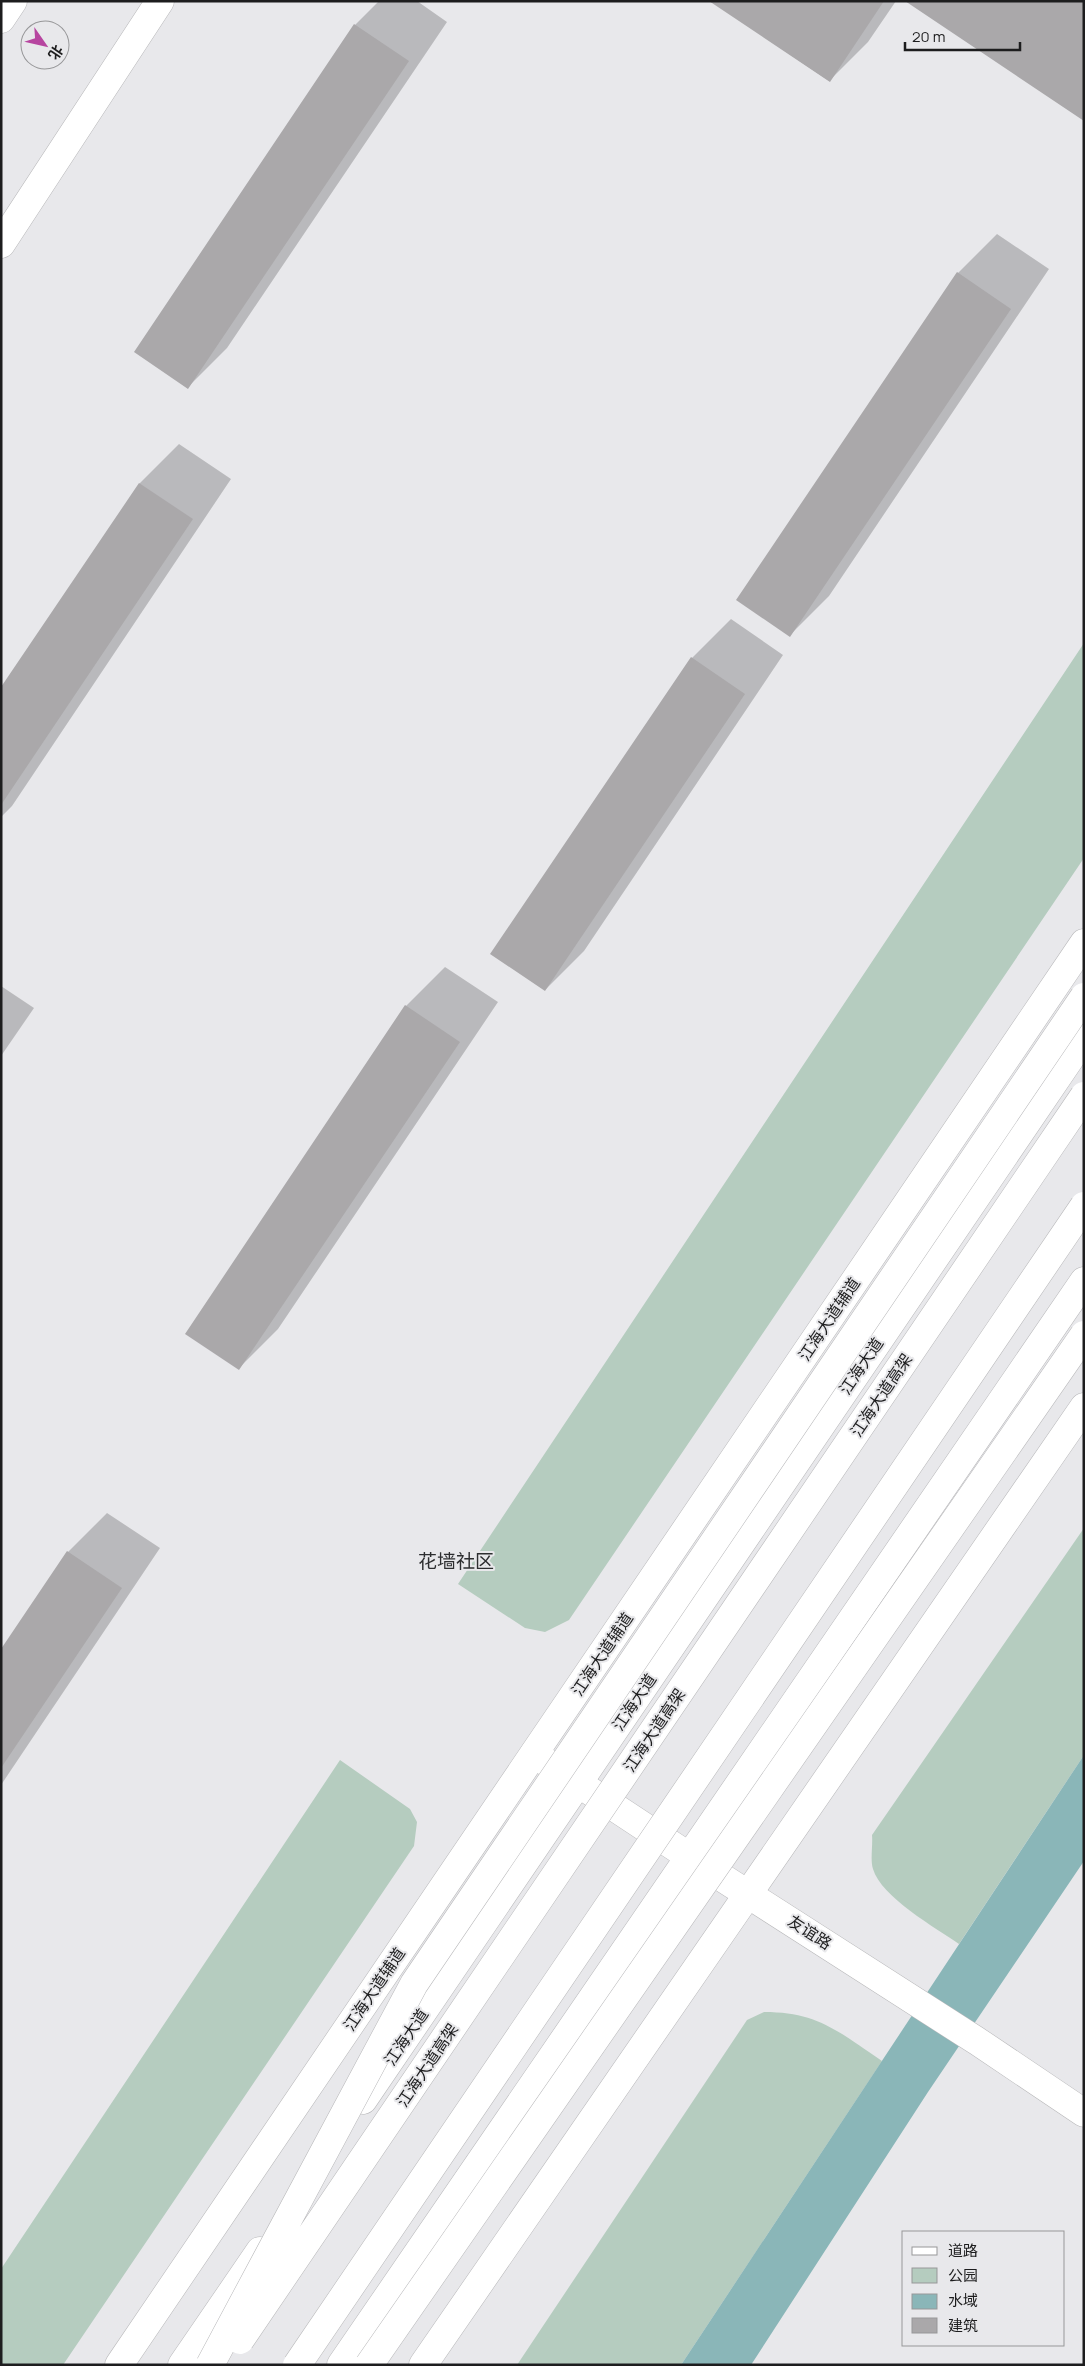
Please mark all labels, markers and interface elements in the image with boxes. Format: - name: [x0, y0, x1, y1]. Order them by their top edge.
- north arrow: [20, 20, 70, 70]
- scale bar: [905, 20, 1020, 52]
- text: 20 m: [912, 26, 945, 47]
- text: 北: [44, 41, 68, 64]
- street label: 江海大道辅道: [793, 1273, 865, 1365]
- street label: 江海大道: [834, 1333, 888, 1399]
- street label: 江海大道高架: [845, 1349, 917, 1441]
- district label: 花墙社区: [418, 1548, 494, 1574]
- street label: 江海大道辅道: [566, 1608, 638, 1700]
- street label: 江海大道: [607, 1669, 661, 1735]
- street label: 江海大道高架: [618, 1684, 690, 1776]
- street label: 友谊路: [784, 1910, 836, 1954]
- street label: 江海大道辅道: [338, 1943, 410, 2035]
- street label: 江海大道: [379, 2004, 433, 2070]
- street label: 江海大道高架: [391, 2019, 463, 2111]
- legend: [902, 2231, 1065, 2346]
- text: 道路: [948, 2240, 978, 2261]
- text: 公园: [948, 2265, 978, 2286]
- text: 水域: [948, 2290, 978, 2311]
- text: 建筑: [948, 2315, 978, 2336]

